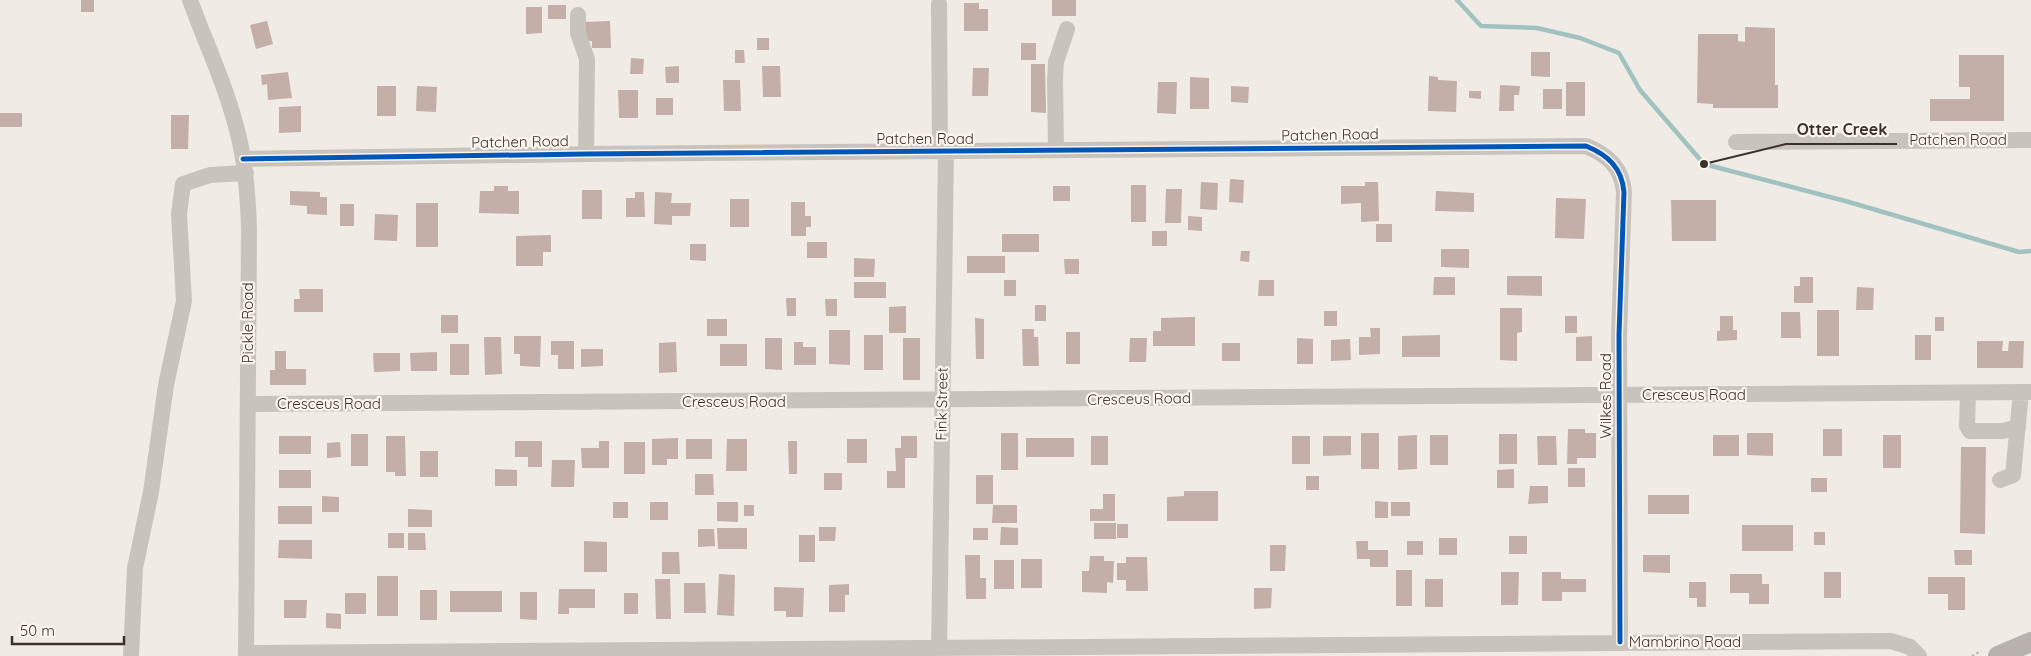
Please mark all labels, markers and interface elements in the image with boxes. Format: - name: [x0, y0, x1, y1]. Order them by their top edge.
- callout: Otter Creek: [1786, 113, 1897, 144]
- text: Otter Creek: [1797, 119, 1887, 139]
- street label: Patchen Road: [1281, 124, 1379, 145]
- street label: Patchen Road: [876, 129, 974, 148]
- street label: Patchen Road: [1909, 130, 2007, 149]
- street label: Patchen Road: [471, 131, 569, 152]
- street label: Pickle Road: [238, 283, 257, 363]
- street label: Wilkes Road: [1596, 353, 1615, 439]
- street label: Fink Street: [931, 367, 952, 441]
- street label: Cresceus Road: [1642, 385, 1746, 404]
- street label: Cresceus Road: [1087, 388, 1191, 409]
- street label: Cresceus Road: [682, 392, 786, 411]
- street label: Cresceus Road: [277, 394, 381, 413]
- scale bar: [12, 614, 125, 646]
- text: 50 m: [20, 621, 55, 640]
- street label: Mambrino Road: [1629, 632, 1741, 651]

